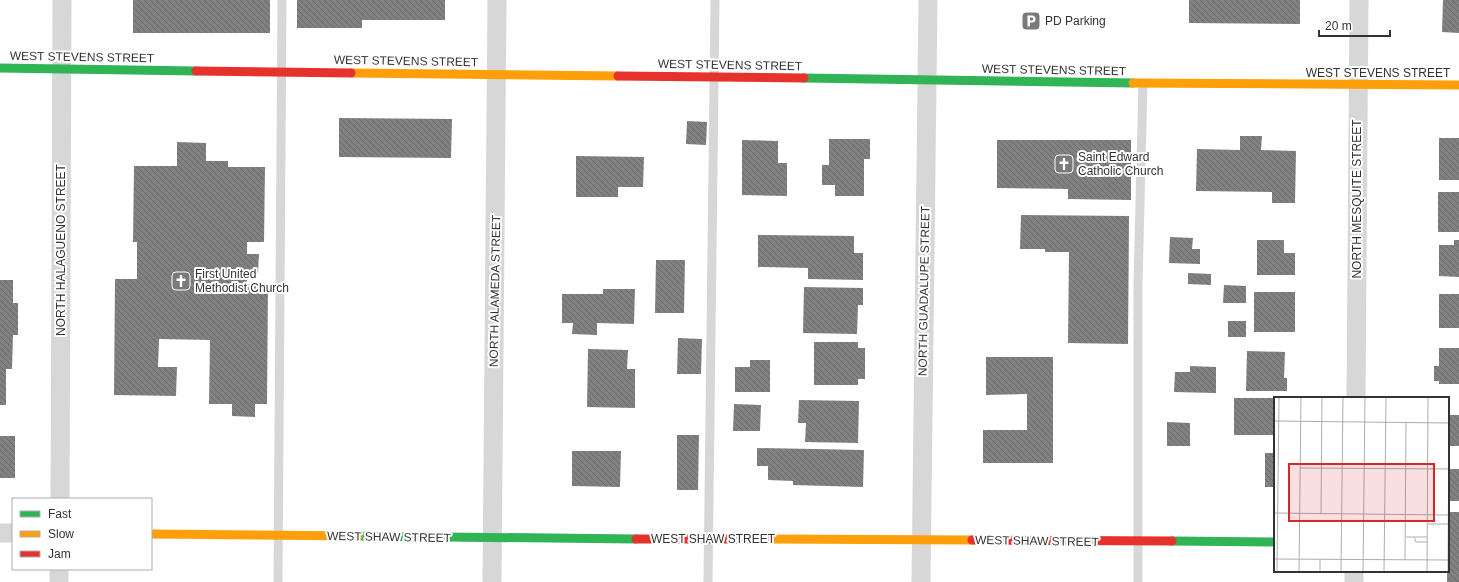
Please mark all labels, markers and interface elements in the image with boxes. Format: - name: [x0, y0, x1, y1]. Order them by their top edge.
- parking icon: PD Parking: [1020, 10, 1042, 32]
- scale bar: [1319, 12, 1390, 38]
- place label: PD Parking: [1045, 14, 1106, 28]
- text: 20 m: [1325, 19, 1352, 33]
- street label: WEST STEVENS STREET: [10, 49, 155, 65]
- street label: WEST STEVENS STREET: [334, 53, 479, 69]
- street label: WEST STEVENS STREET: [658, 57, 803, 73]
- street label: WEST STEVENS STREET: [982, 62, 1127, 78]
- street label: WEST STEVENS STREET: [1306, 66, 1451, 80]
- street label: NORTH MESQUITE STREET: [1350, 119, 1364, 279]
- place label: Saint Edward Catholic Church: [1078, 150, 1163, 178]
- church icon: Saint Edward Catholic Church: [1053, 153, 1075, 175]
- street label: NORTH HALAGUENO STREET: [54, 163, 68, 336]
- street label: NORTH GUADALUPE STREET: [916, 205, 932, 376]
- street label: NORTH ALAMEDA STREET: [487, 214, 503, 367]
- place label: First United Methodist Church: [195, 267, 289, 295]
- church icon: First United Methodist Church: [170, 270, 192, 292]
- inset map: [1274, 397, 1449, 572]
- legend: [12, 498, 152, 570]
- text: Fast: [48, 507, 72, 521]
- text: Slow: [48, 527, 74, 541]
- street label: WEST SHAW STREET: [327, 529, 452, 545]
- street label: WEST SHAW STREET: [651, 532, 776, 546]
- street label: WEST SHAW STREET: [975, 533, 1100, 549]
- text: Jam: [48, 547, 71, 561]

